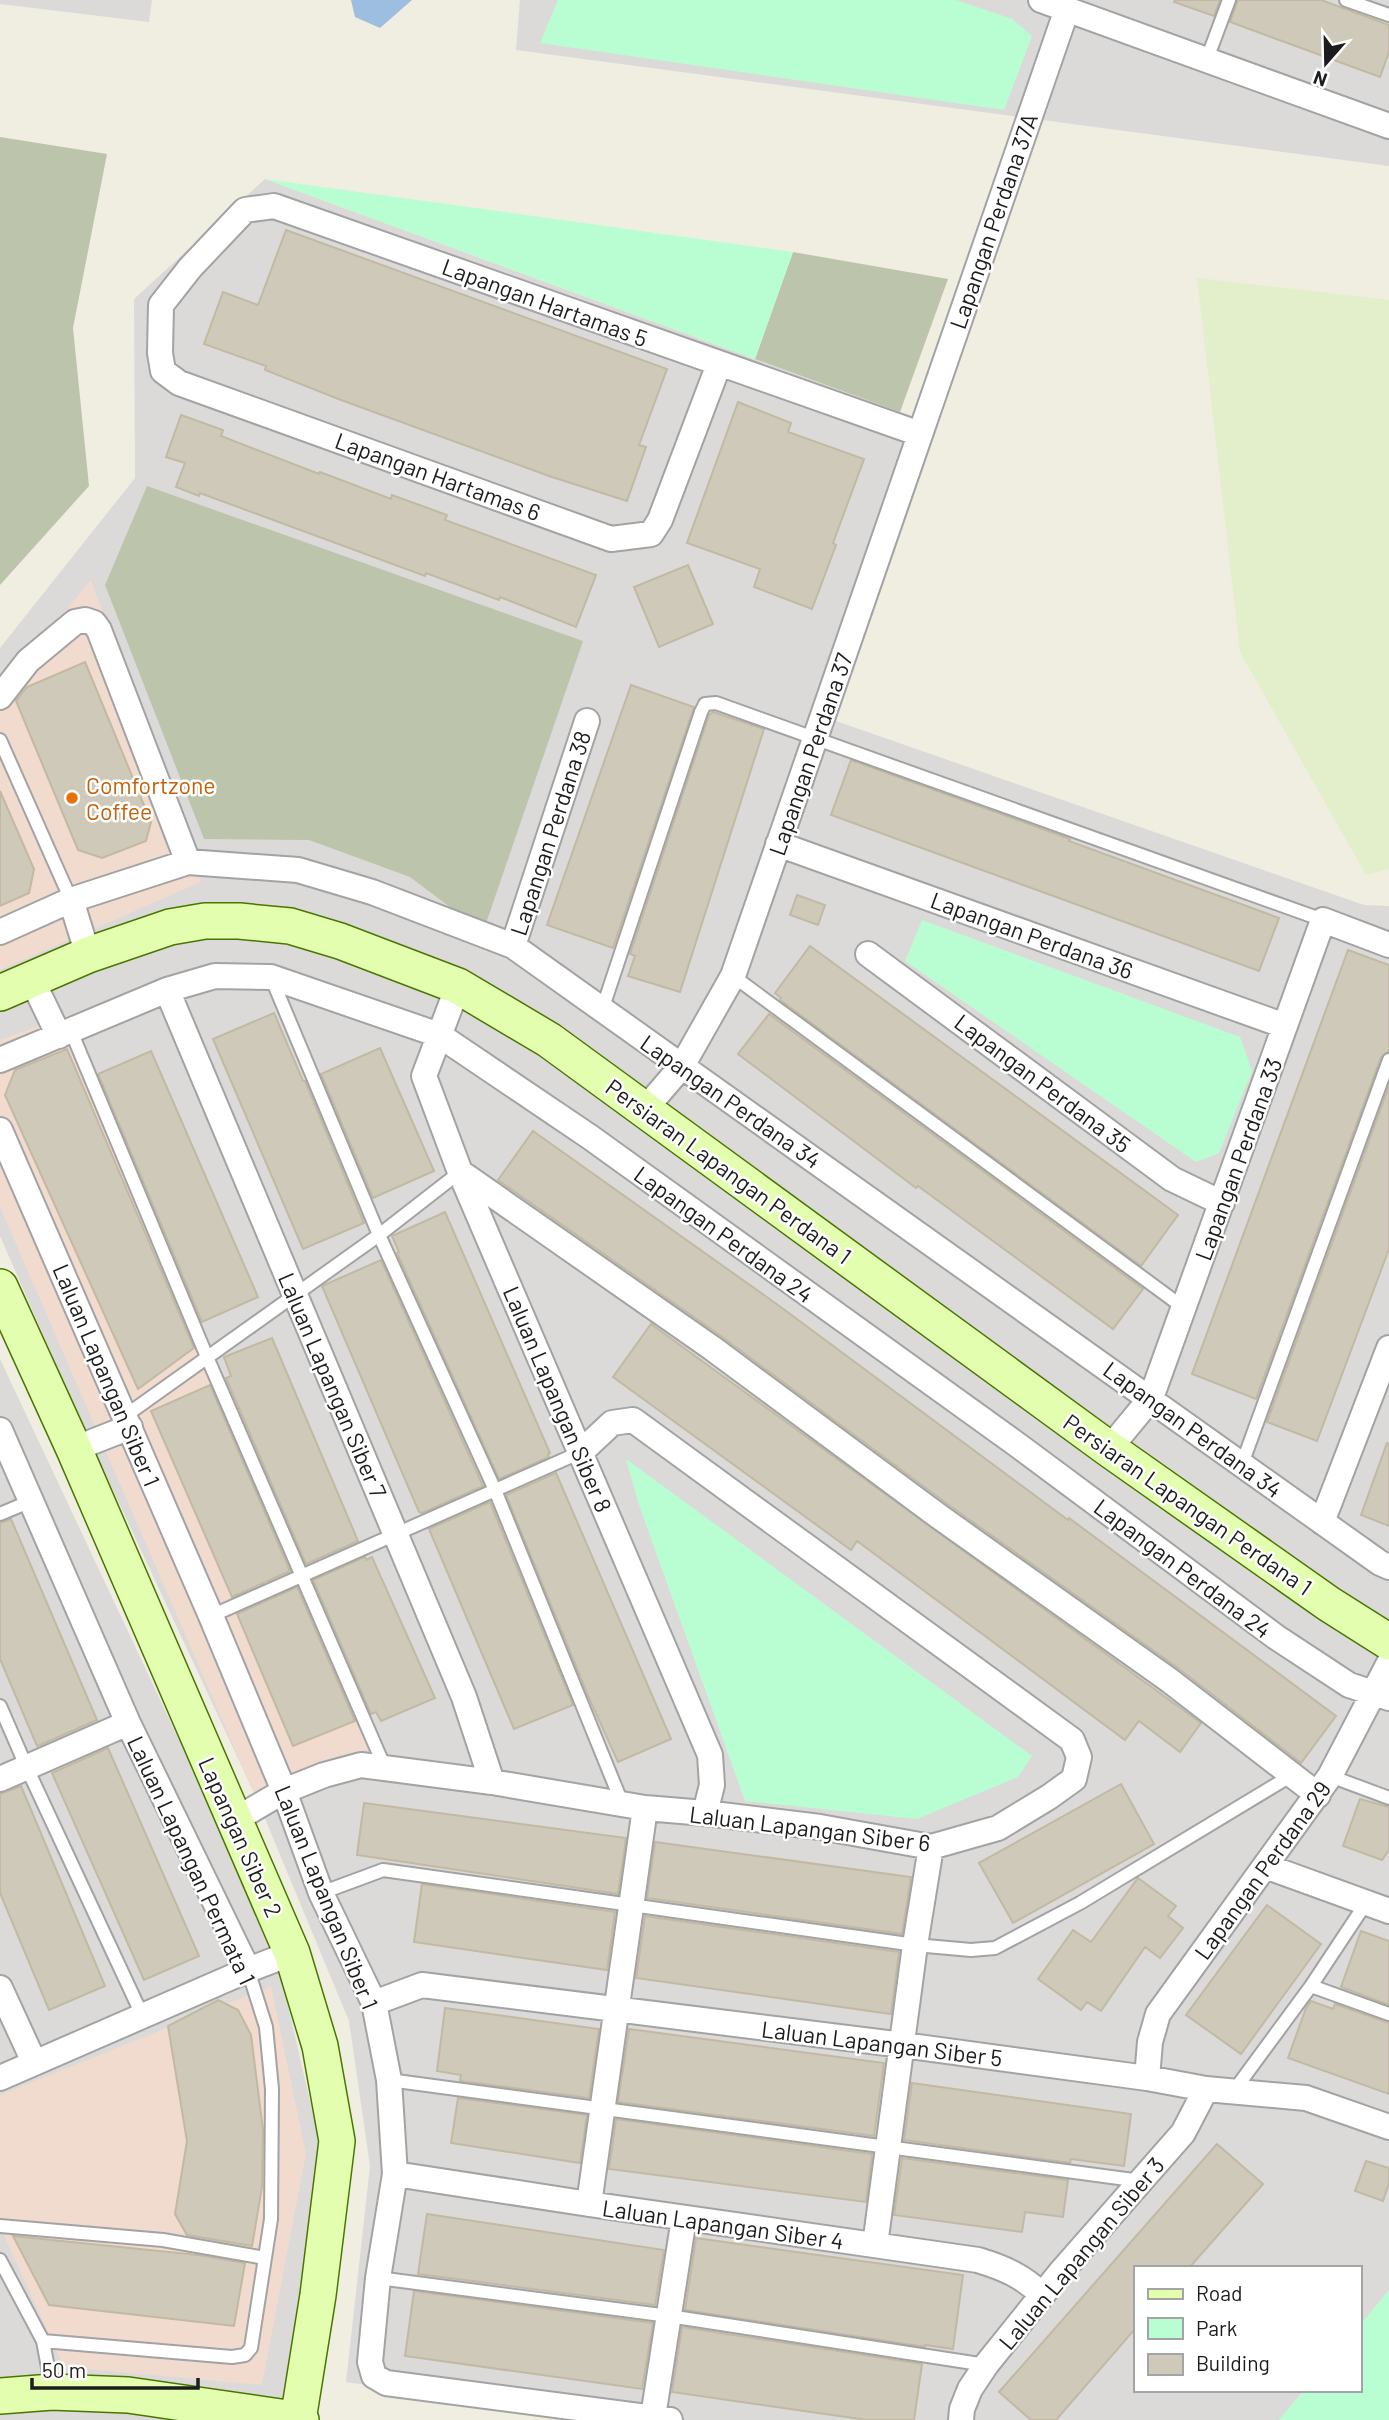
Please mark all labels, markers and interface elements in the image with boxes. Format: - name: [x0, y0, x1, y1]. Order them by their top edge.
- north arrow: [1291, 28, 1361, 98]
- text: N: [1310, 66, 1330, 92]
- street label: Lapangan Perdana 37A: [943, 109, 1043, 332]
- street label: Lapangan Hartamas 5: [438, 252, 652, 352]
- street label: Lapangan Hartamas 6: [331, 426, 545, 526]
- street label: Lapangan Perdana 37: [762, 649, 858, 859]
- street label: Lapangan Perdana 38: [504, 727, 596, 939]
- place label: Comfortzone Coffee: [86, 771, 215, 825]
- marker: Comfortzone Coffee: [64, 790, 80, 806]
- street label: Lapangan Perdana 36: [927, 885, 1137, 985]
- street label: Lapangan Perdana 35: [949, 1008, 1137, 1158]
- street label: Lapangan Perdana 34: [635, 1028, 827, 1174]
- street label: Lapangan Perdana 33: [1188, 1054, 1288, 1264]
- street label: Persiaran Lapangan Perdana 1: [601, 1072, 857, 1270]
- street label: Lapangan Perdana 24: [629, 1160, 819, 1308]
- street label: Laluan Lapangan Siber 1: [47, 1260, 167, 1490]
- street label: Laluan Lapangan Siber 7: [273, 1268, 393, 1502]
- street label: Laluan Lapangan Siber 8: [498, 1282, 618, 1516]
- street label: Lapangan Perdana 34: [1098, 1355, 1288, 1503]
- street label: Persiaran Lapangan Perdana 1: [1058, 1407, 1318, 1601]
- street label: Lapangan Perdana 24: [1089, 1492, 1277, 1644]
- street label: Laluan Lapangan Permata 1: [122, 1731, 262, 1989]
- street label: Lapangan Siber 2: [193, 1753, 289, 1921]
- street label: Lapangan Perdana 29: [1188, 1775, 1336, 1965]
- street label: Laluan Lapangan Siber 1: [269, 1781, 385, 2013]
- street label: Laluan Lapangan Siber 6: [688, 1799, 932, 1857]
- street label: Laluan Lapangan Siber 5: [760, 2014, 1004, 2072]
- street label: Laluan Lapangan Siber 3: [992, 2151, 1170, 2355]
- street label: Laluan Lapangan Siber 4: [600, 2193, 846, 2255]
- legend: [1134, 2266, 1361, 2392]
- text: Road: [1196, 2280, 1242, 2305]
- text: Park: [1196, 2315, 1237, 2340]
- scale bar: [32, 2346, 198, 2390]
- text: Building: [1196, 2350, 1270, 2375]
- text: 50 m: [42, 2357, 86, 2382]

